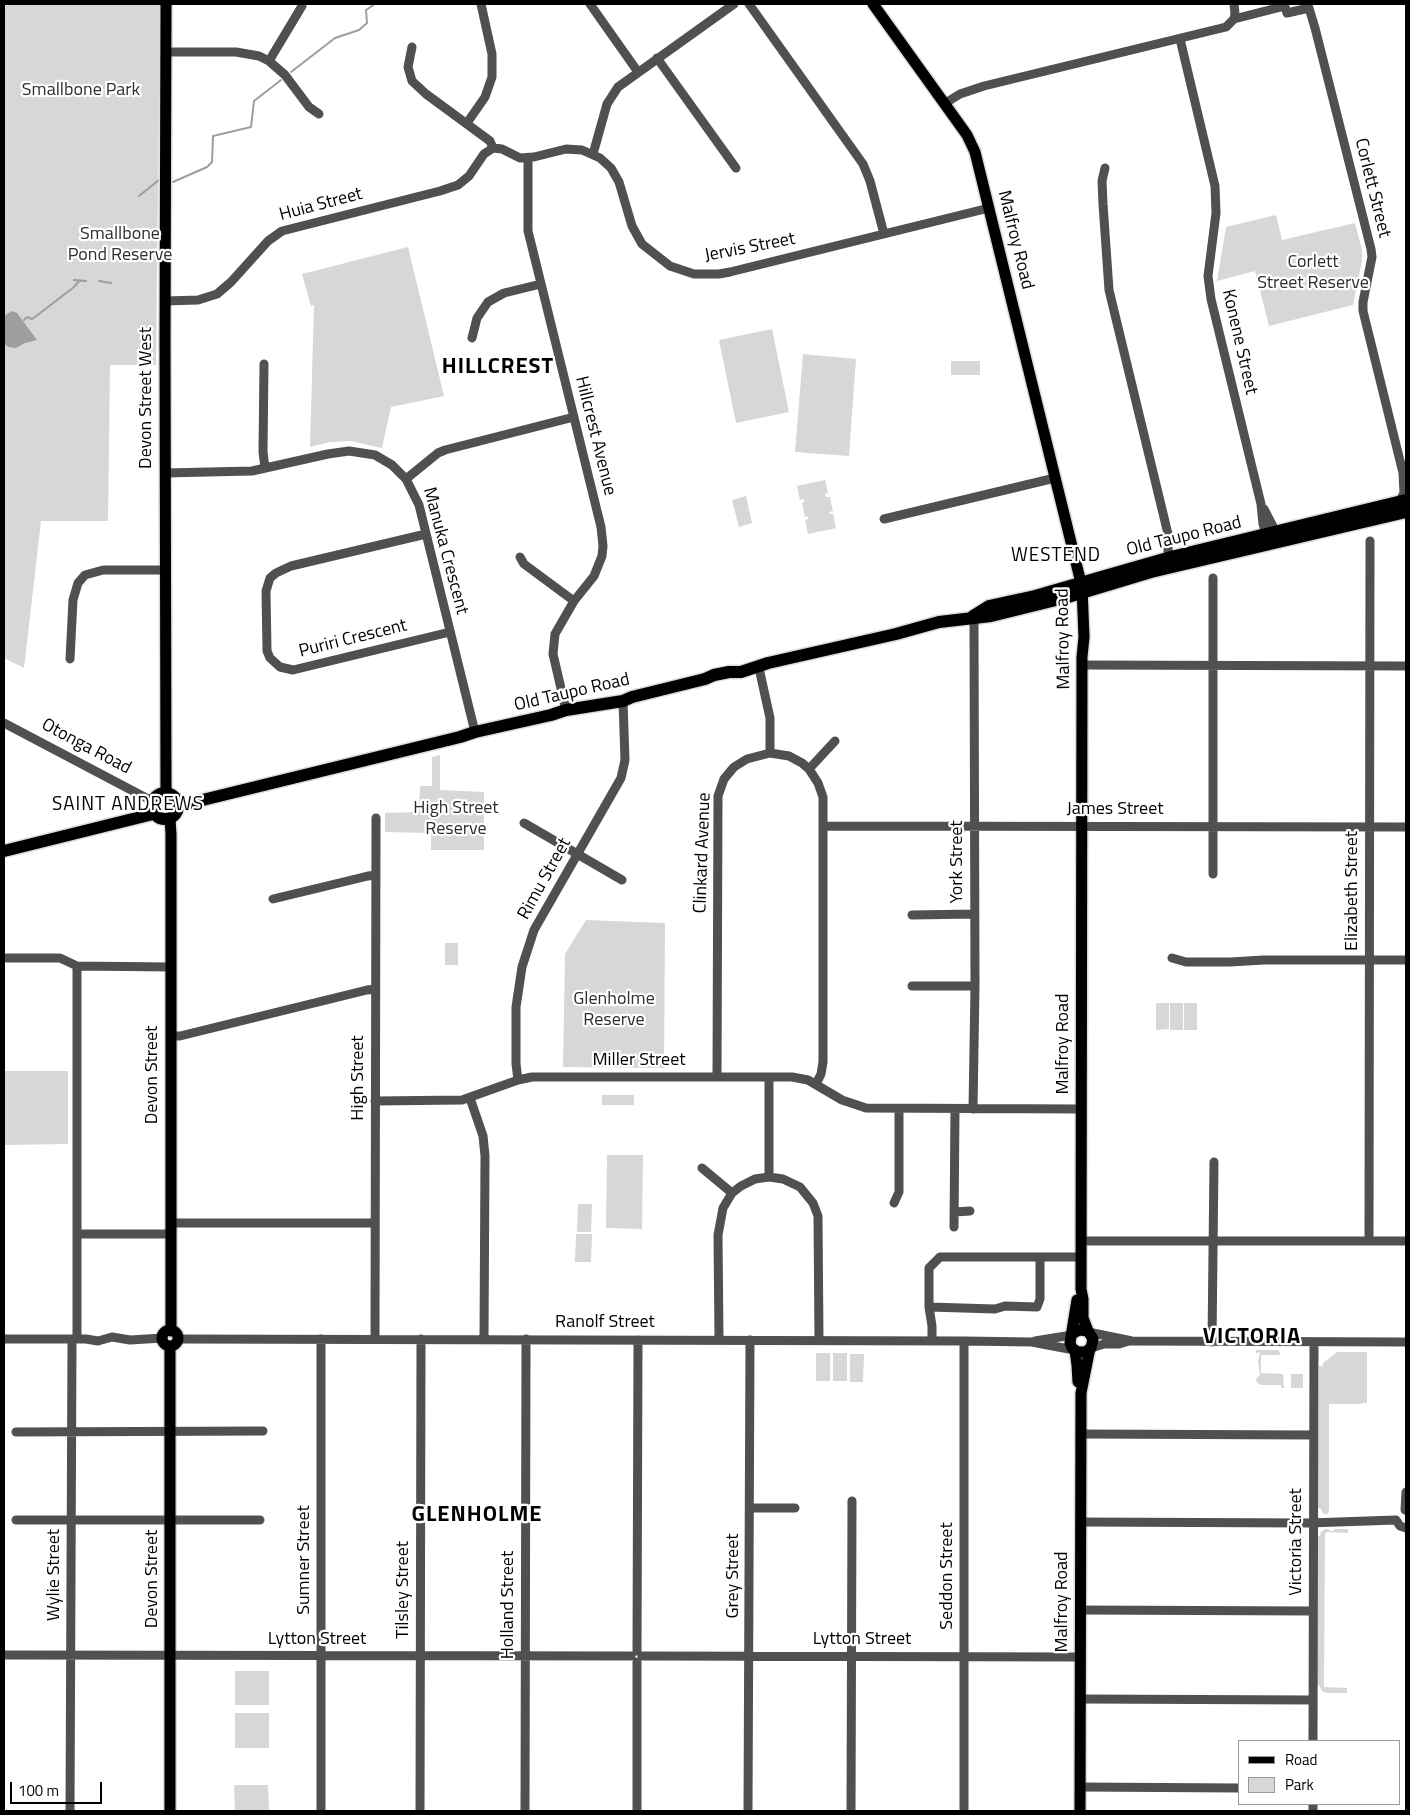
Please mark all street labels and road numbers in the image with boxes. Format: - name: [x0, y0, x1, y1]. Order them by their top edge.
- street label: Corlett Street: [1349, 136, 1395, 240]
- street label: Huia Street: [277, 184, 365, 226]
- street label: Malfroy Road: [992, 188, 1038, 292]
- street label: Jervis Street: [703, 229, 797, 267]
- street label: Konene Street: [1216, 287, 1262, 397]
- street label: Devon Street West: [136, 327, 158, 469]
- street label: Hillcrest Avenue: [570, 374, 620, 498]
- street label: Manuka Crescent: [418, 485, 472, 617]
- street label: Old Taupo Road: [1124, 512, 1244, 562]
- street label: Malfroy Road: [1052, 588, 1076, 690]
- street label: Puriri Crescent: [297, 615, 409, 663]
- street label: Old Taupo Road: [512, 669, 632, 717]
- street label: Otonga Road: [37, 714, 135, 780]
- street label: Clinkard Avenue: [690, 792, 716, 914]
- street label: James Street: [1066, 799, 1164, 821]
- street label: York Street: [947, 820, 969, 904]
- street label: Elizabeth Street: [1342, 831, 1364, 951]
- street label: Rimu Street: [514, 834, 576, 924]
- street label: Malfroy Road: [1053, 993, 1075, 1095]
- street label: Devon Street: [142, 1026, 164, 1124]
- street label: High Street: [348, 1035, 370, 1121]
- street label: Miller Street: [592, 1050, 686, 1072]
- street label: Ranolf Street: [555, 1312, 655, 1334]
- street label: Victoria Street: [1286, 1488, 1308, 1596]
- street label: Sumner Street: [294, 1505, 316, 1615]
- street label: Seddon Street: [937, 1522, 959, 1630]
- street label: Wylie Street: [44, 1529, 66, 1621]
- street label: Devon Street: [142, 1530, 164, 1628]
- street label: Grey Street: [723, 1533, 745, 1619]
- street label: Tilsley Street: [393, 1541, 415, 1639]
- street label: Holland Street: [498, 1551, 520, 1659]
- street label: Malfroy Road: [1052, 1551, 1074, 1653]
- street label: Lytton Street: [268, 1629, 366, 1651]
- street label: Lytton Street: [813, 1629, 911, 1651]

